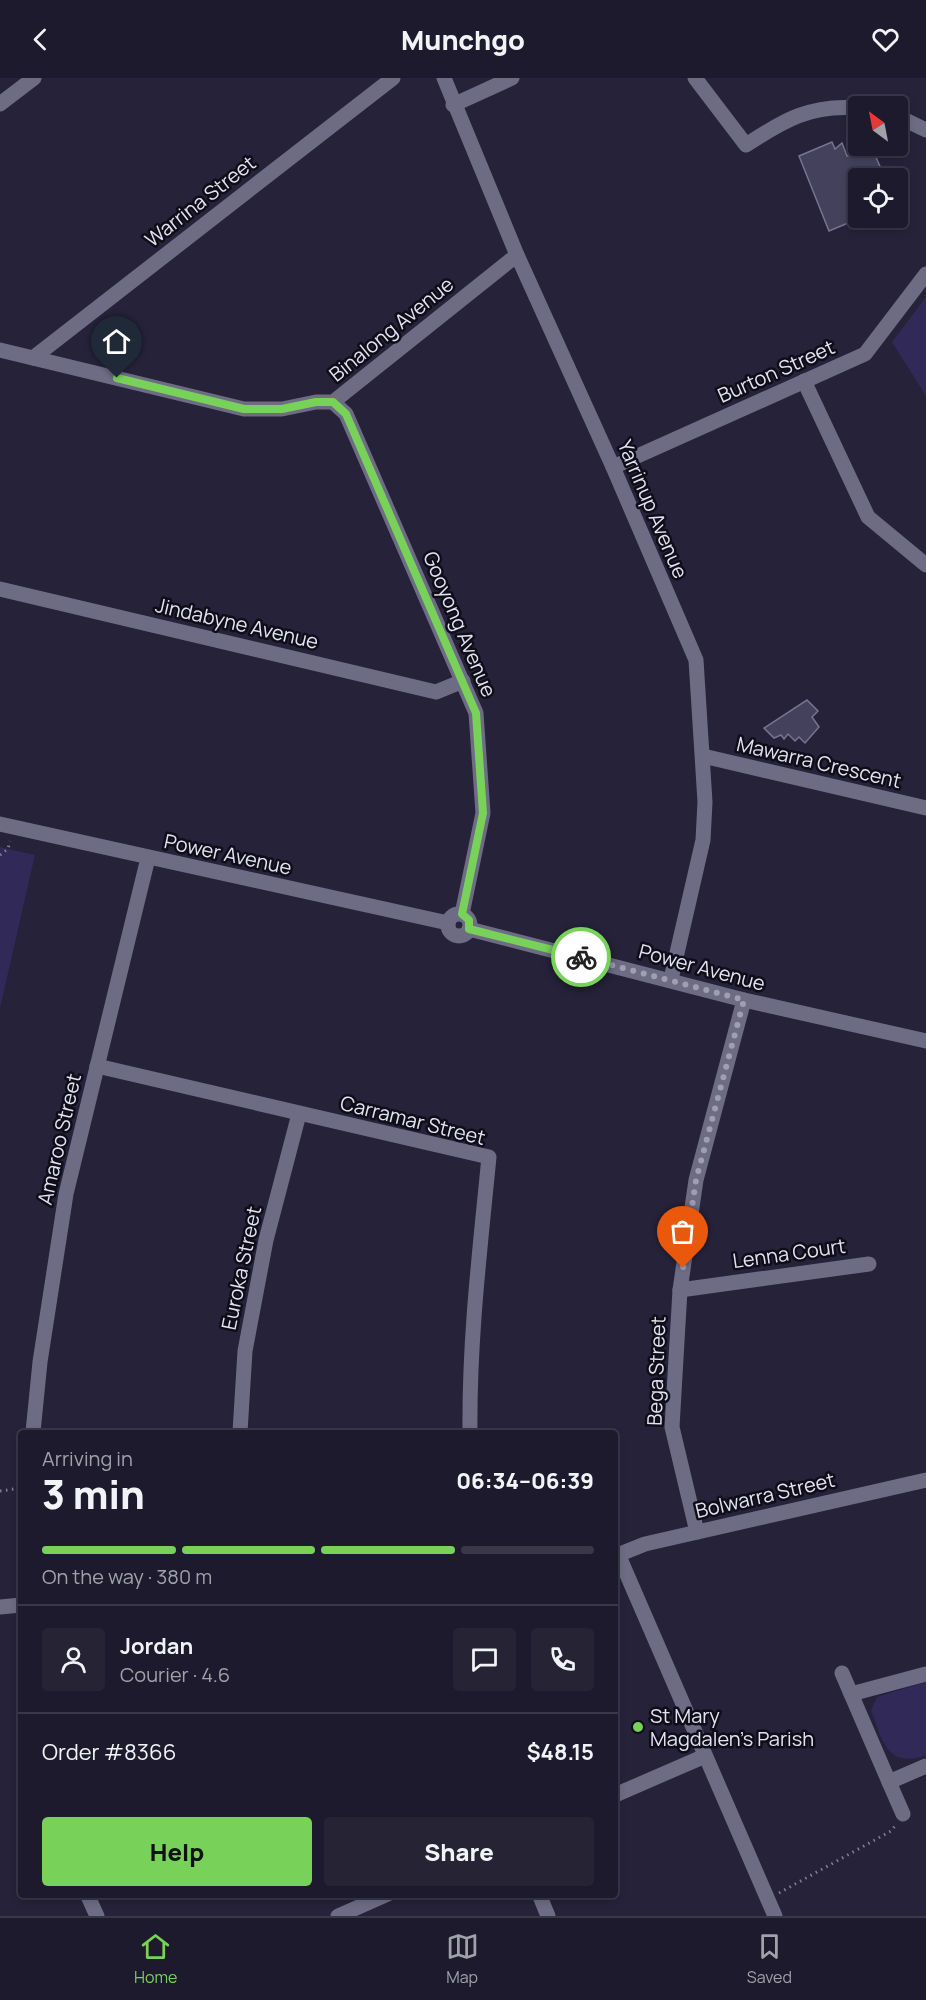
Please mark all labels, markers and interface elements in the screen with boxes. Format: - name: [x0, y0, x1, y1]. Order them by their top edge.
- text: Munchgo: [401, 21, 525, 58]
- icon: back: [24, 23, 57, 56]
- icon: heart: [869, 23, 902, 56]
- north arrow: [848, 96, 908, 156]
- map controls: [848, 96, 908, 228]
- street label: Warrina Street: [139, 149, 261, 253]
- button: locate: [848, 168, 908, 228]
- street label: Binalong Avenue: [323, 270, 459, 388]
- pin: [91, 316, 142, 378]
- icon: home: [100, 325, 133, 358]
- street label: Burton Street: [713, 333, 839, 409]
- street label: Yarrinup Avenue: [612, 436, 694, 582]
- street label: Gooyong Avenue: [417, 547, 503, 701]
- street label: Jindabyne Avenue: [153, 591, 321, 655]
- street label: Mawarra Crescent: [734, 730, 904, 794]
- street label: Power Avenue: [162, 827, 294, 881]
- courier: [551, 927, 611, 987]
- street label: Power Avenue: [636, 937, 768, 997]
- icon: bike: [565, 941, 598, 974]
- street label: Amaroo Street: [31, 1071, 87, 1207]
- street label: Carramar Street: [338, 1089, 488, 1151]
- street label: Euroka Street: [215, 1204, 267, 1332]
- pin: [657, 1206, 708, 1268]
- icon: bag: [666, 1215, 699, 1248]
- street label: Lenna Court: [731, 1232, 847, 1274]
- street label: Bega Street: [641, 1316, 671, 1426]
- text: Arriving in: [42, 1445, 133, 1472]
- text: 06:34–06:39: [456, 1466, 594, 1496]
- street label: Bolwarra Street: [693, 1466, 837, 1524]
- text: 3 min: [42, 1467, 145, 1521]
- text: On the way · 380 m: [42, 1563, 212, 1590]
- button: person: [42, 1628, 105, 1691]
- button: chat: [453, 1628, 516, 1691]
- button: phone: [531, 1628, 594, 1691]
- text: Jordan: [120, 1631, 193, 1661]
- text: Courier · 4.6: [120, 1661, 230, 1688]
- place label: St Mary Magdalen's Parish: [650, 1702, 814, 1752]
- marker: St Mary Magdalen's Parish: [631, 1720, 645, 1734]
- text: Order #8366: [42, 1737, 176, 1767]
- text: $48.15: [527, 1737, 594, 1767]
- button: Help: [42, 1817, 312, 1886]
- button: Share: [324, 1817, 594, 1886]
- tab: Home: [134, 1930, 177, 1988]
- tab: Map: [446, 1930, 479, 1988]
- tab: Saved: [747, 1930, 792, 1988]

